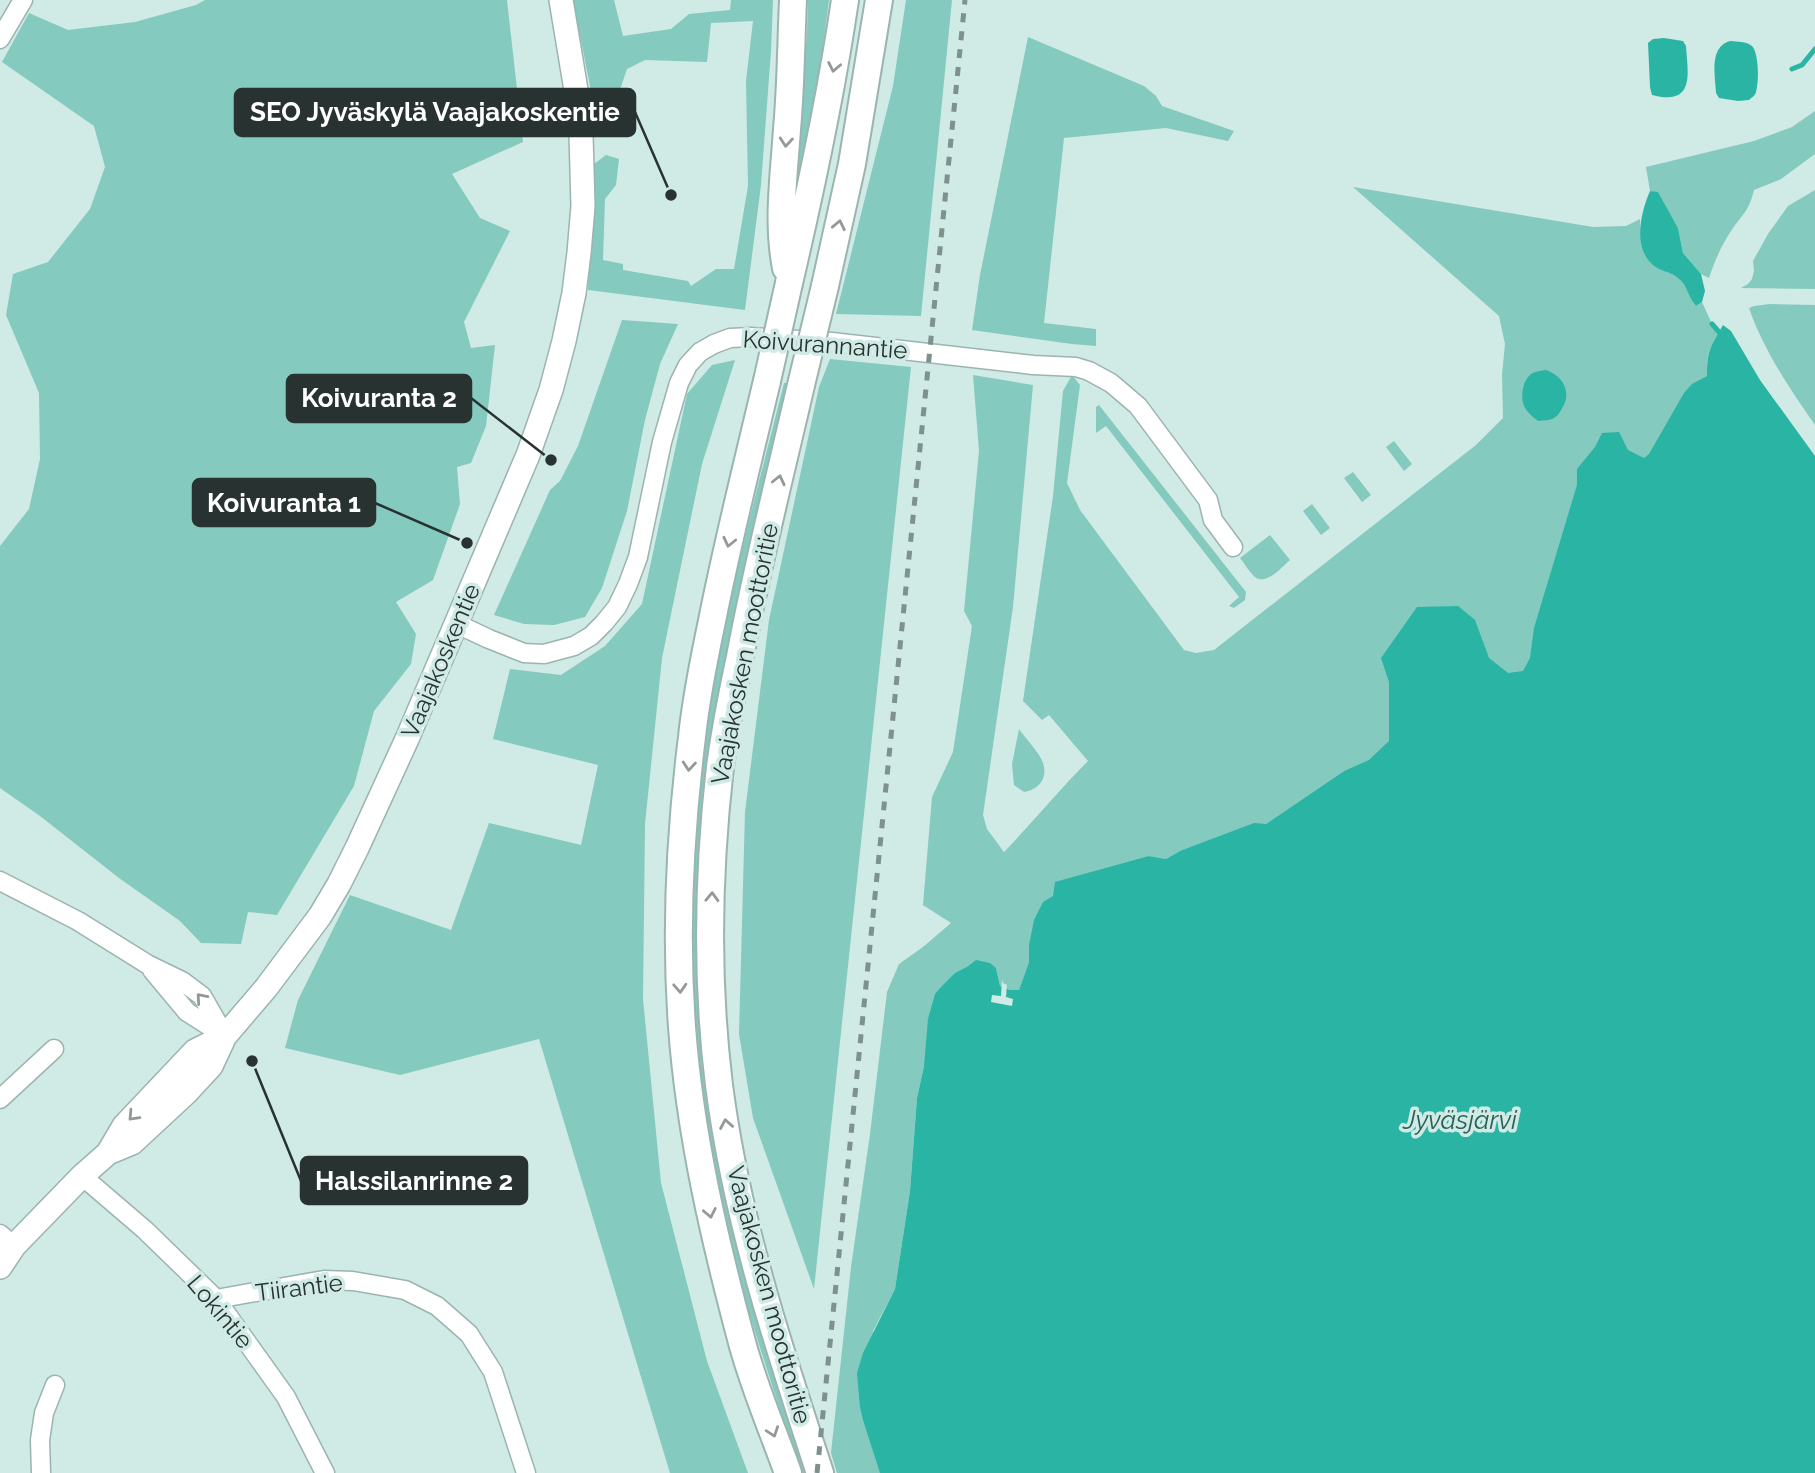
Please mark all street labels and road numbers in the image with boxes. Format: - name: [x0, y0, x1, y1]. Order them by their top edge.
- street label: Koivurannantie: [742, 324, 908, 365]
- street label: Vaajakosken moottoritie: [705, 521, 784, 787]
- street label: Vaajakoskentie: [395, 579, 486, 742]
- street label: Vaajakosken moottoritie: [721, 1163, 818, 1427]
- street label: Tiirantie: [254, 1268, 344, 1307]
- street label: Lokintie: [181, 1269, 260, 1354]

